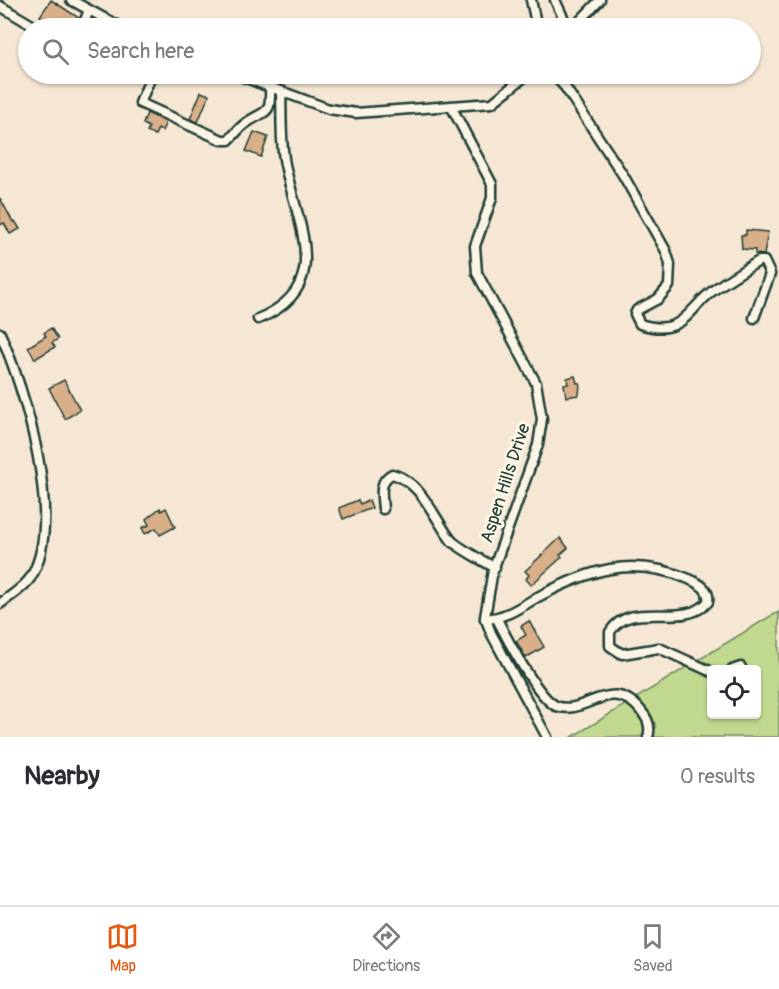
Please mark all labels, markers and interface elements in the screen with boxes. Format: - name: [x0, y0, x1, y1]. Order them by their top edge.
- search box: [18, 18, 761, 84]
- icon: search: [39, 35, 72, 68]
- text: Search here: [87, 37, 194, 65]
- street label: Aspen Hills Drive: [475, 420, 536, 546]
- map controls: [707, 665, 761, 719]
- button: locate: [707, 665, 761, 719]
- text: Nearby: [24, 760, 100, 792]
- text: 0 results: [680, 764, 755, 789]
- tab: Map: [106, 920, 139, 976]
- tab: Directions: [352, 920, 420, 976]
- tab: Saved: [633, 920, 673, 976]

